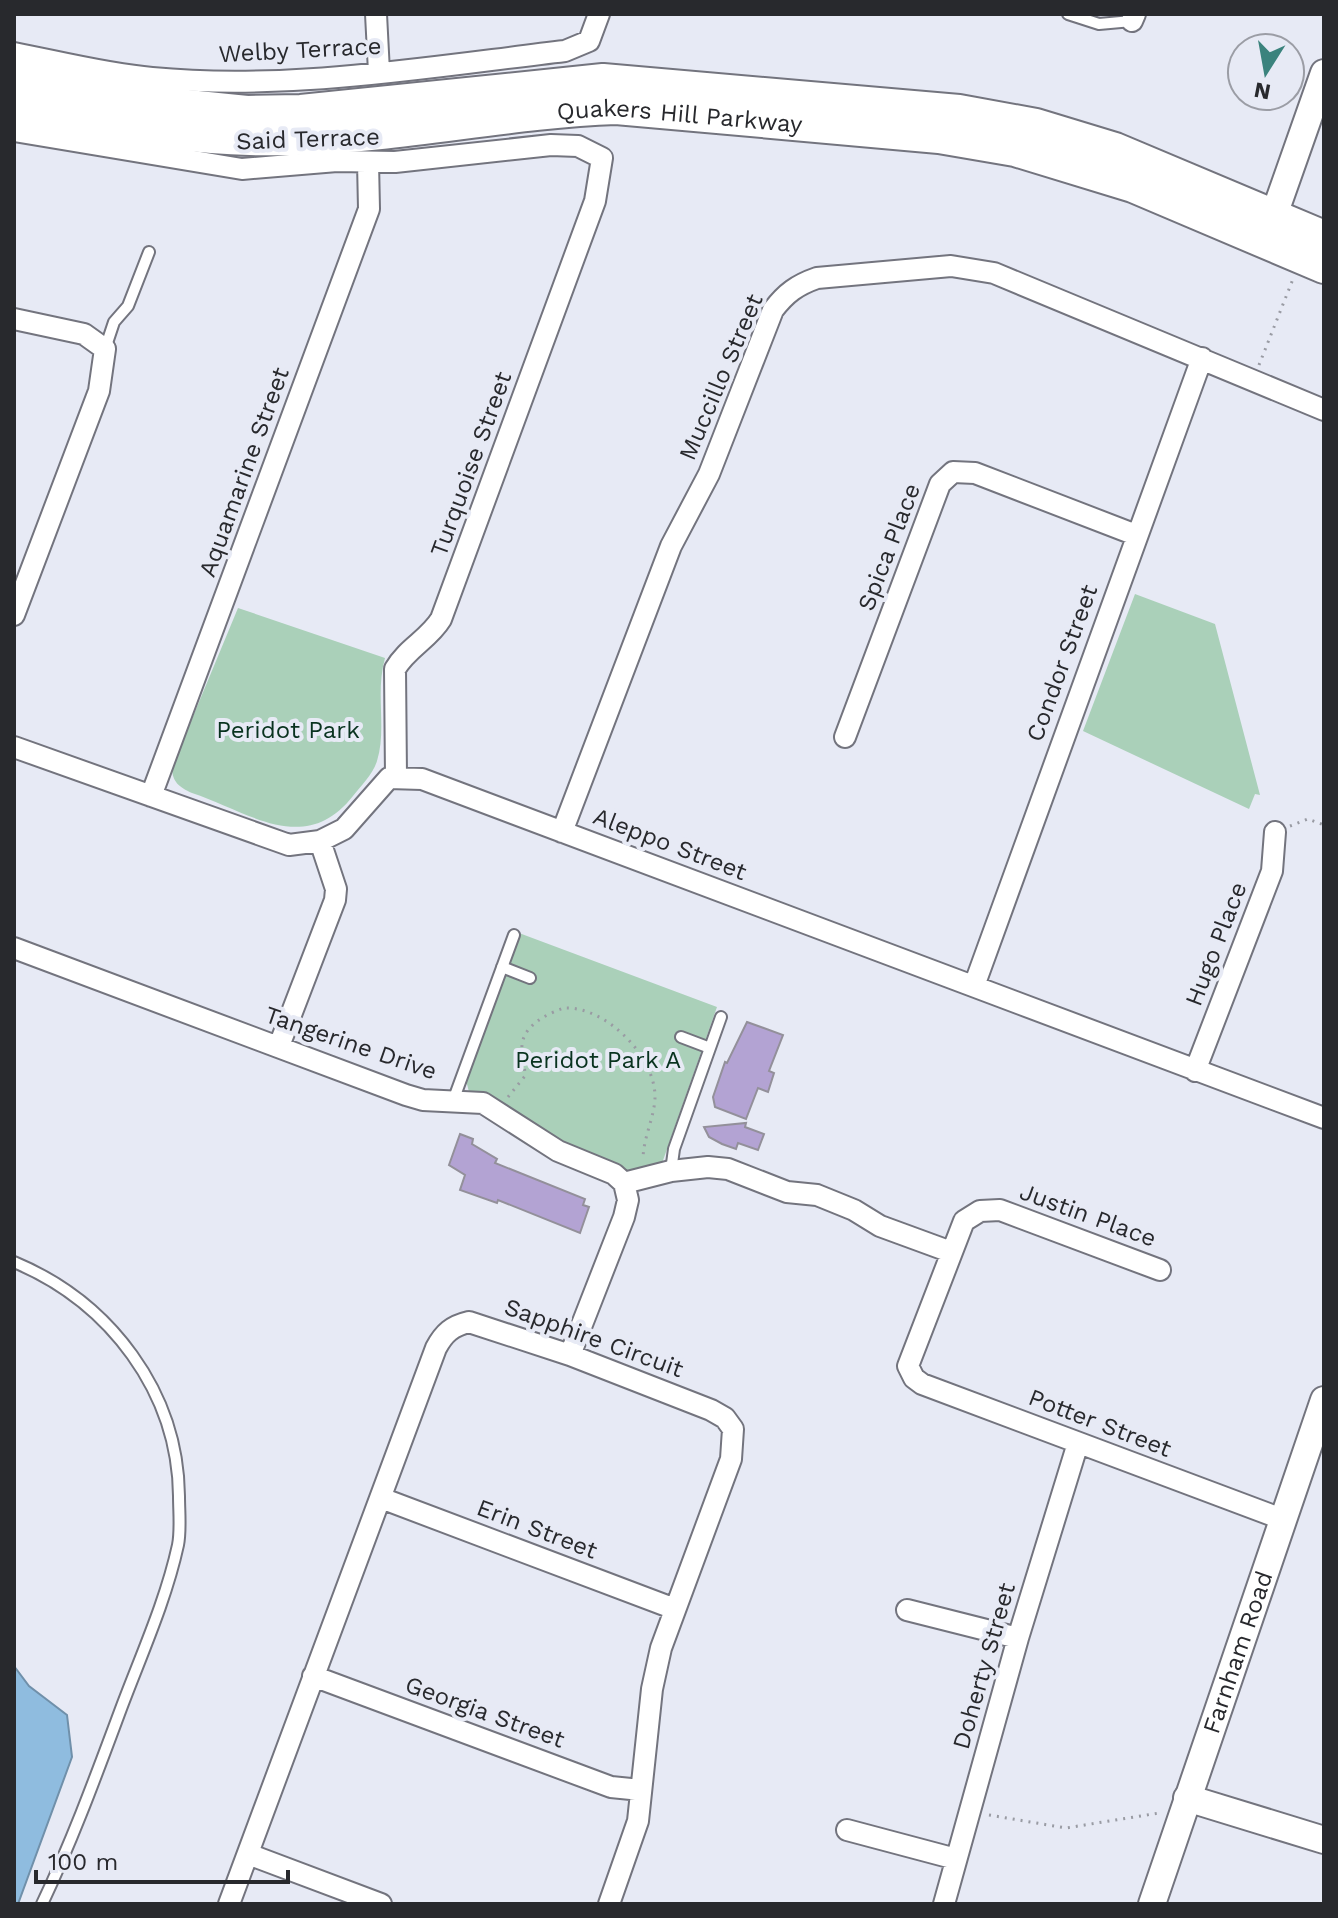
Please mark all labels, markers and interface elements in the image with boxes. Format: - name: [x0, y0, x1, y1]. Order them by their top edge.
- street label: Welby Terrace: [218, 32, 382, 68]
- north arrow: [1226, 32, 1306, 112]
- text: N: [1252, 77, 1273, 105]
- street label: Quakers Hill Parkway: [556, 94, 804, 139]
- street label: Said Terrace: [236, 123, 380, 155]
- street label: Muccillo Street: [673, 290, 769, 464]
- street label: Aquamarine Street: [193, 363, 295, 581]
- street label: Turquoise Street: [425, 368, 517, 560]
- street label: Spica Place: [852, 479, 926, 615]
- street label: Condor Street: [1021, 581, 1103, 745]
- park label: Peridot Park: [216, 716, 360, 744]
- street label: Aleppo Street: [589, 802, 751, 886]
- street label: Hugo Place: [1180, 878, 1252, 1010]
- street label: Tangerine Drive: [261, 1000, 441, 1086]
- park label: Peridot Park A: [515, 1046, 681, 1074]
- street label: Justin Place: [1016, 1177, 1160, 1253]
- street label: Sapphire Circuit: [501, 1293, 687, 1383]
- street label: Potter Street: [1025, 1383, 1175, 1463]
- street label: Erin Street: [473, 1493, 601, 1565]
- street label: Farnham Road: [1197, 1567, 1279, 1737]
- street label: Doherty Street: [947, 1580, 1021, 1752]
- street label: Georgia Street: [402, 1670, 568, 1754]
- scale bar: [36, 1834, 288, 1884]
- text: 100 m: [48, 1848, 118, 1876]

